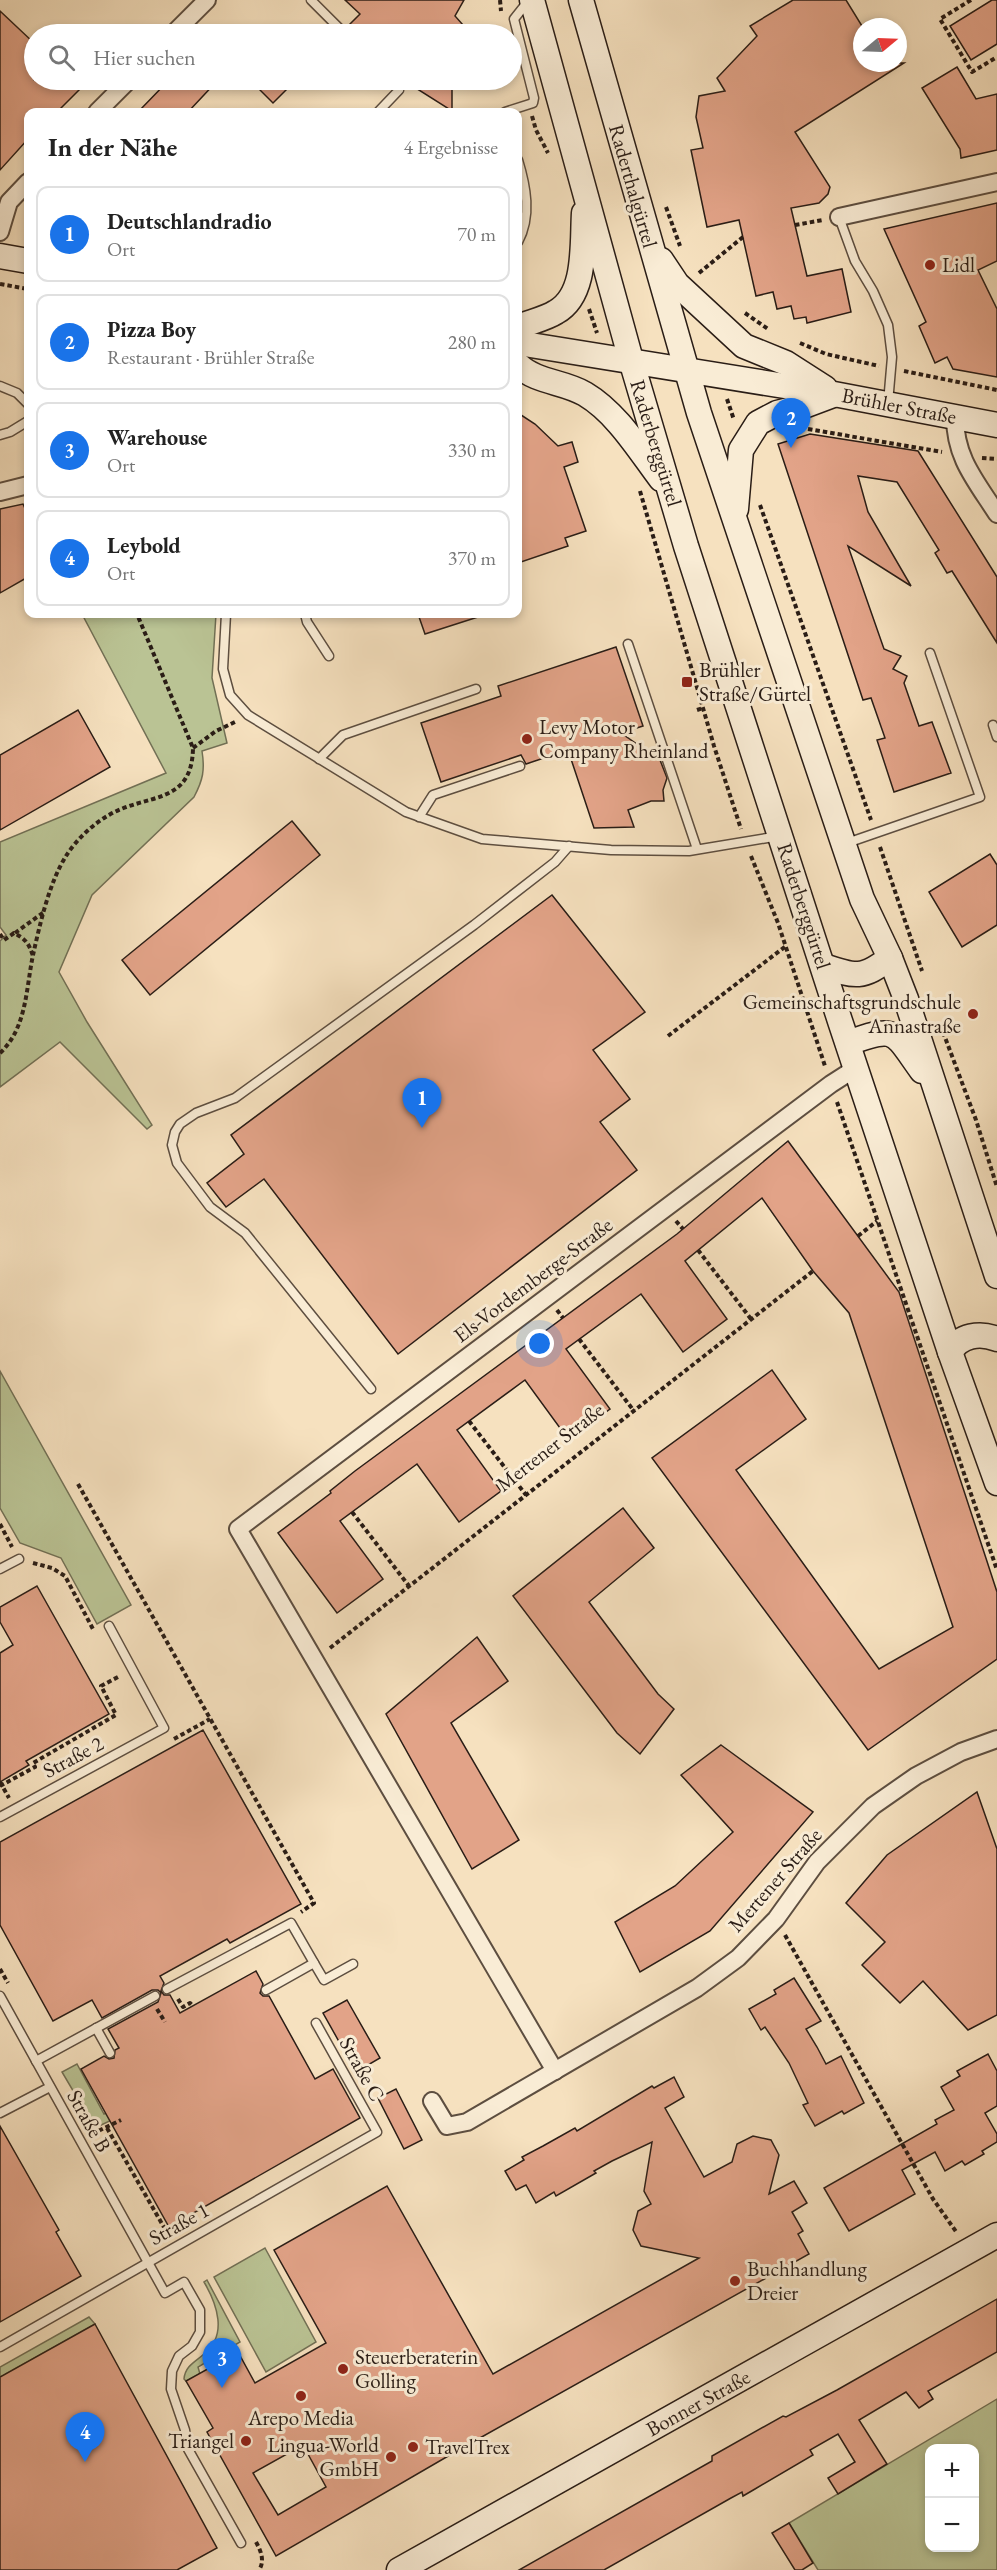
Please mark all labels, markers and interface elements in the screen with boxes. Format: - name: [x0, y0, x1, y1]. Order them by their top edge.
- north arrow: [853, 18, 907, 72]
- search box: [24, 24, 522, 90]
- icon: search: [45, 41, 78, 74]
- text: Hier suchen: [93, 43, 196, 72]
- street label: Raderthalgürtel: [603, 121, 664, 251]
- text: In der Nähe: [48, 130, 177, 164]
- text: 4 Ergebnisse: [403, 134, 498, 160]
- text: Deutschlandradio: [107, 207, 271, 236]
- text: 1: [64, 221, 75, 247]
- text: 70 m: [457, 221, 496, 247]
- text: Ort: [107, 236, 135, 262]
- place label: Lidl: [942, 251, 975, 278]
- marker: Lidl: [923, 258, 937, 272]
- text: Pizza Boy: [107, 315, 196, 344]
- text: 2: [64, 329, 75, 355]
- text: 280 m: [448, 329, 496, 355]
- text: Restaurant · Brühler Straße: [107, 344, 314, 370]
- street label: Raderberggürtel: [624, 376, 689, 510]
- street label: Brühler Straße: [839, 381, 959, 430]
- pin: 2: [772, 398, 810, 448]
- text: Warehouse: [107, 423, 207, 452]
- text: 3: [64, 437, 75, 463]
- text: 330 m: [448, 437, 496, 463]
- text: Ort: [107, 452, 135, 478]
- text: Leybold: [107, 531, 181, 560]
- text: 4: [64, 545, 75, 571]
- text: 370 m: [448, 545, 496, 571]
- text: Ort: [107, 560, 135, 586]
- place label: Brühler Straße/Gürtel: [699, 656, 811, 707]
- marker: Brühler Straße/Gürtel: [680, 675, 694, 689]
- place label: Levy Motor Company Rheinland: [539, 713, 709, 764]
- marker: Levy Motor Company Rheinland: [520, 732, 534, 746]
- street label: Raderberggürtel: [771, 839, 838, 972]
- place label: Gemeinschaftsgrundschule Annastraße: [743, 988, 961, 1039]
- marker: Gemeinschaftsgrundschule Annastraße: [966, 1007, 980, 1021]
- pin: 1: [402, 1078, 442, 1128]
- street label: Els-Vordemberge-Straße: [448, 1211, 618, 1348]
- your location: [525, 1329, 554, 1358]
- street label: Mertener Straße: [490, 1396, 609, 1497]
- street label: Straße 2: [38, 1729, 108, 1784]
- street label: Mertener Straße: [722, 1822, 827, 1937]
- street label: Straße C: [334, 2032, 391, 2106]
- street label: Straße B: [61, 2085, 118, 2157]
- street label: Straße 1: [144, 2196, 214, 2251]
- place label: Buchhandlung Dreier: [747, 2255, 868, 2306]
- marker: Buchhandlung Dreier: [728, 2274, 742, 2288]
- pin: 3: [202, 2338, 242, 2388]
- place label: Steuerberaterin Golling: [355, 2343, 478, 2394]
- marker: Steuerberaterin Golling: [336, 2362, 350, 2376]
- street label: Bonner Straße: [641, 2363, 755, 2442]
- marker: Arepo Media: [294, 2389, 308, 2403]
- place label: Arepo Media: [247, 2404, 355, 2431]
- pin: 4: [66, 2412, 104, 2462]
- place label: Triangel: [168, 2427, 234, 2454]
- place label: Lingua-World GmbH: [267, 2431, 379, 2482]
- place label: TravelTrex: [425, 2433, 510, 2460]
- marker: Triangel: [239, 2434, 253, 2448]
- marker: TravelTrex: [406, 2440, 420, 2454]
- map controls: [925, 2444, 979, 2552]
- button: +: [925, 2444, 979, 2498]
- marker: Lingua-World GmbH: [384, 2450, 398, 2464]
- button: −: [925, 2498, 979, 2552]

